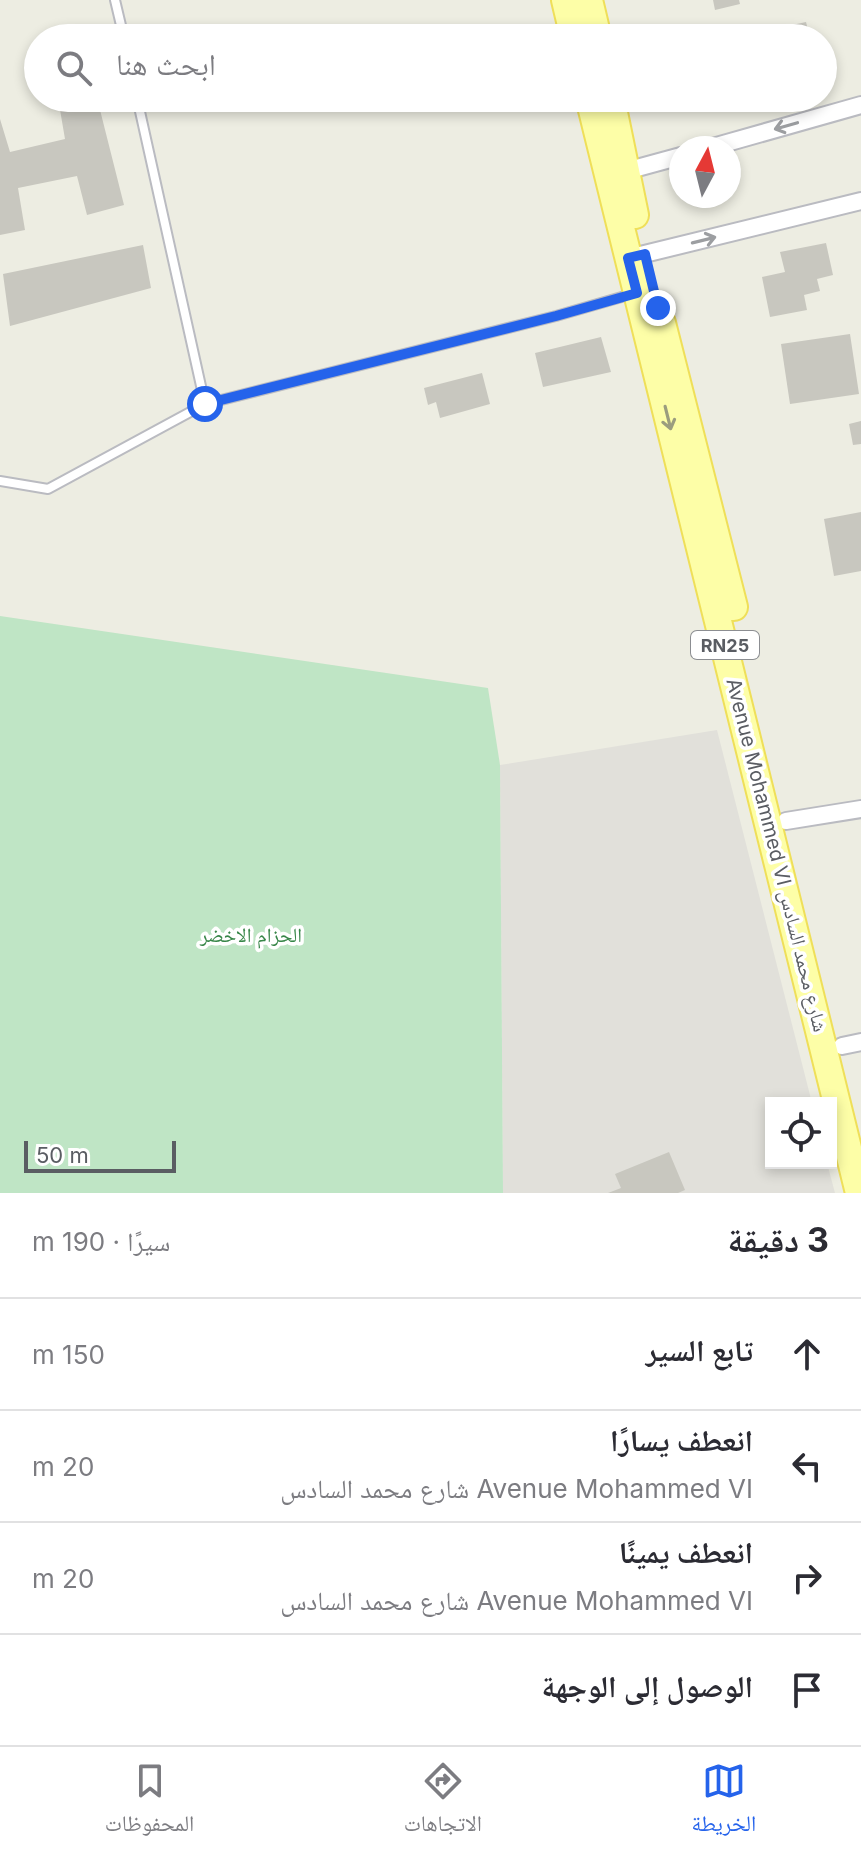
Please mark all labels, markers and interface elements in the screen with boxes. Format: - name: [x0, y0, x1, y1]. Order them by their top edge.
- search box: [24, 24, 837, 112]
- icon: search: [52, 46, 96, 90]
- text: ابحث هنا: [116, 46, 216, 82]
- one-way arrow: [774, 120, 799, 134]
- north arrow: [669, 136, 741, 208]
- one-way arrow: [691, 231, 716, 246]
- route end: [640, 290, 676, 326]
- route start: [187, 386, 223, 422]
- one-way arrow: [662, 405, 677, 431]
- road number: RN25: [691, 631, 759, 659]
- street label: Avenue Mohammed VI شارع محمد السادس: [720, 676, 833, 1035]
- park label: الحزام الاخضر: [199, 923, 302, 949]
- map controls: [765, 1097, 837, 1169]
- button: locate: [765, 1097, 837, 1169]
- scale bar: [24, 1137, 176, 1173]
- text: 50 m: [36, 1142, 89, 1168]
- text: 3 دقيقة: [728, 1219, 829, 1260]
- text: سيرًا · 190 m: [32, 1226, 170, 1257]
- text: تابع السير: [646, 1332, 753, 1368]
- icon: ahead: [785, 1332, 829, 1376]
- text: 150 m: [32, 1339, 105, 1370]
- text: انعطف يسارًا: [610, 1422, 753, 1458]
- icon: left: [785, 1444, 829, 1488]
- text: 20 m: [32, 1451, 94, 1482]
- text: Avenue Mohammed VI شارع محمد السادس: [280, 1473, 753, 1504]
- text: انعطف يمينًا: [619, 1534, 753, 1570]
- icon: right: [785, 1556, 829, 1600]
- text: 20 m: [32, 1563, 94, 1594]
- text: Avenue Mohammed VI شارع محمد السادس: [280, 1585, 753, 1616]
- text: الوصول إلى الوجهة: [542, 1668, 753, 1704]
- icon: arrive: [785, 1668, 829, 1712]
- tab: المحفوظات: [105, 1759, 194, 1845]
- tab: الاتجاهات: [404, 1759, 482, 1845]
- tab: الخريطة: [691, 1759, 756, 1845]

